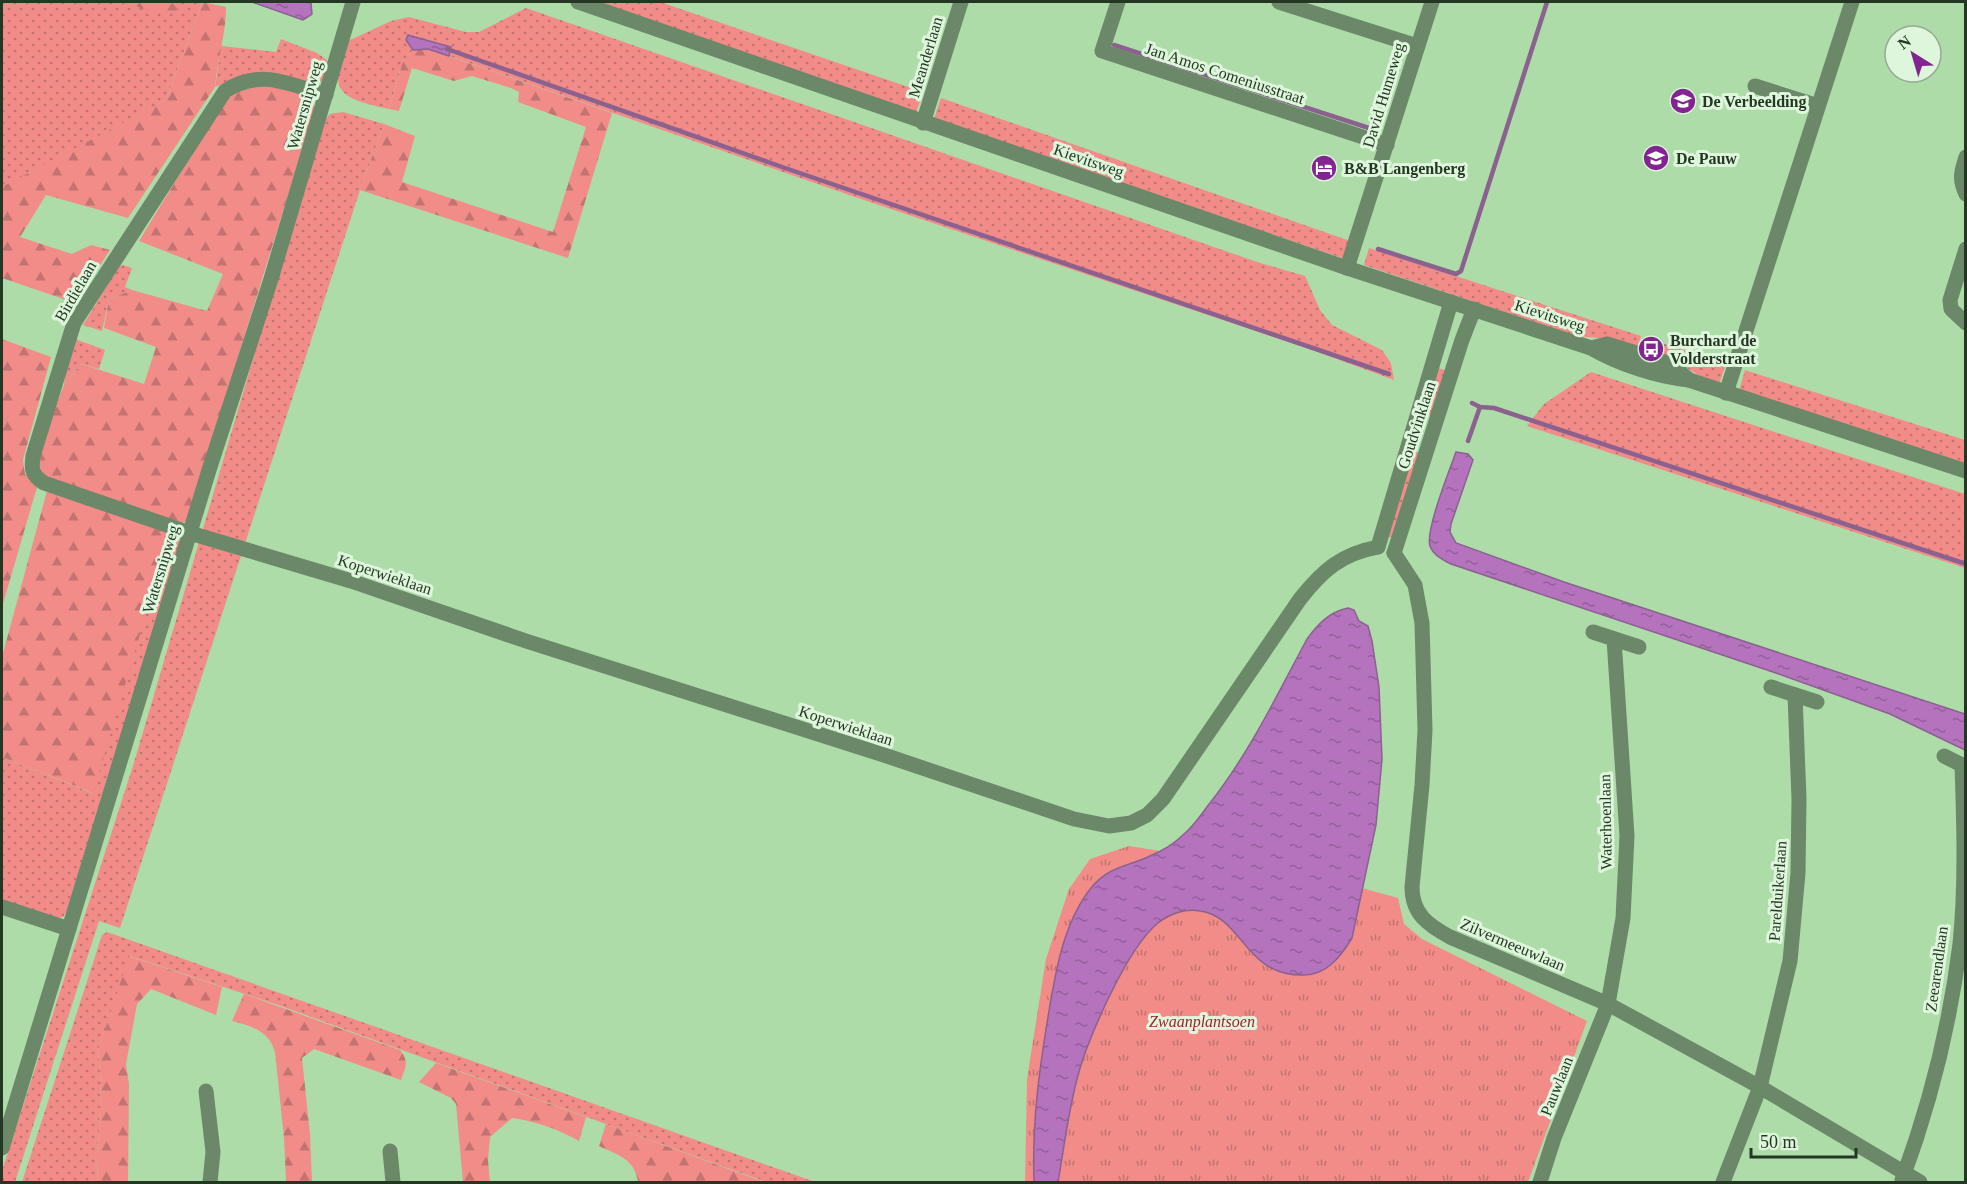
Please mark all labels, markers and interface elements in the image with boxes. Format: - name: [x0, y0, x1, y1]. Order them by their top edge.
- street label: Meanderlaan: [905, 15, 946, 100]
- north arrow: [1883, 24, 1943, 84]
- text: N: [1895, 32, 1914, 53]
- street label: Jan Amos Comeniusstraat: [1143, 40, 1307, 107]
- street label: David Humeweg: [1359, 41, 1408, 150]
- street label: Watersnipweg: [284, 59, 326, 152]
- school or university icon: De Verbeelding: [1668, 86, 1698, 116]
- place label: De Verbeelding: [1702, 93, 1806, 111]
- street label: Kievitsweg: [1051, 141, 1126, 181]
- school or university icon: De Pauw: [1641, 143, 1671, 173]
- place label: De Pauw: [1676, 150, 1737, 167]
- hotel icon: B&B Langenberg: [1309, 153, 1339, 183]
- place label: B&B Langenberg: [1344, 160, 1465, 178]
- street label: Birdielaan: [51, 258, 99, 324]
- street label: Kievitsweg: [1512, 296, 1587, 336]
- place label: Burchard de Volderstraat: [1670, 332, 1756, 367]
- bus stop icon: Burchard de Volderstraat: [1636, 334, 1666, 364]
- street label: Goudvinklaan: [1394, 379, 1439, 471]
- street label: Watersnipweg: [139, 523, 183, 615]
- street label: Koperwieklaan: [335, 551, 434, 599]
- street label: Koperwieklaan: [796, 702, 895, 750]
- street label: Waterhoenlaan: [1596, 774, 1615, 870]
- street label: Parelduikerlaan: [1766, 840, 1789, 942]
- street label: Zilvermeeuwlaan: [1458, 915, 1568, 974]
- street label: Zeearendlaan: [1922, 925, 1951, 1013]
- park label: Zwaanplantsoen: [1149, 1013, 1255, 1031]
- street label: Pauwlaan: [1537, 1054, 1576, 1118]
- scale bar: [1751, 1121, 1856, 1159]
- text: 50 m: [1760, 1132, 1797, 1152]

